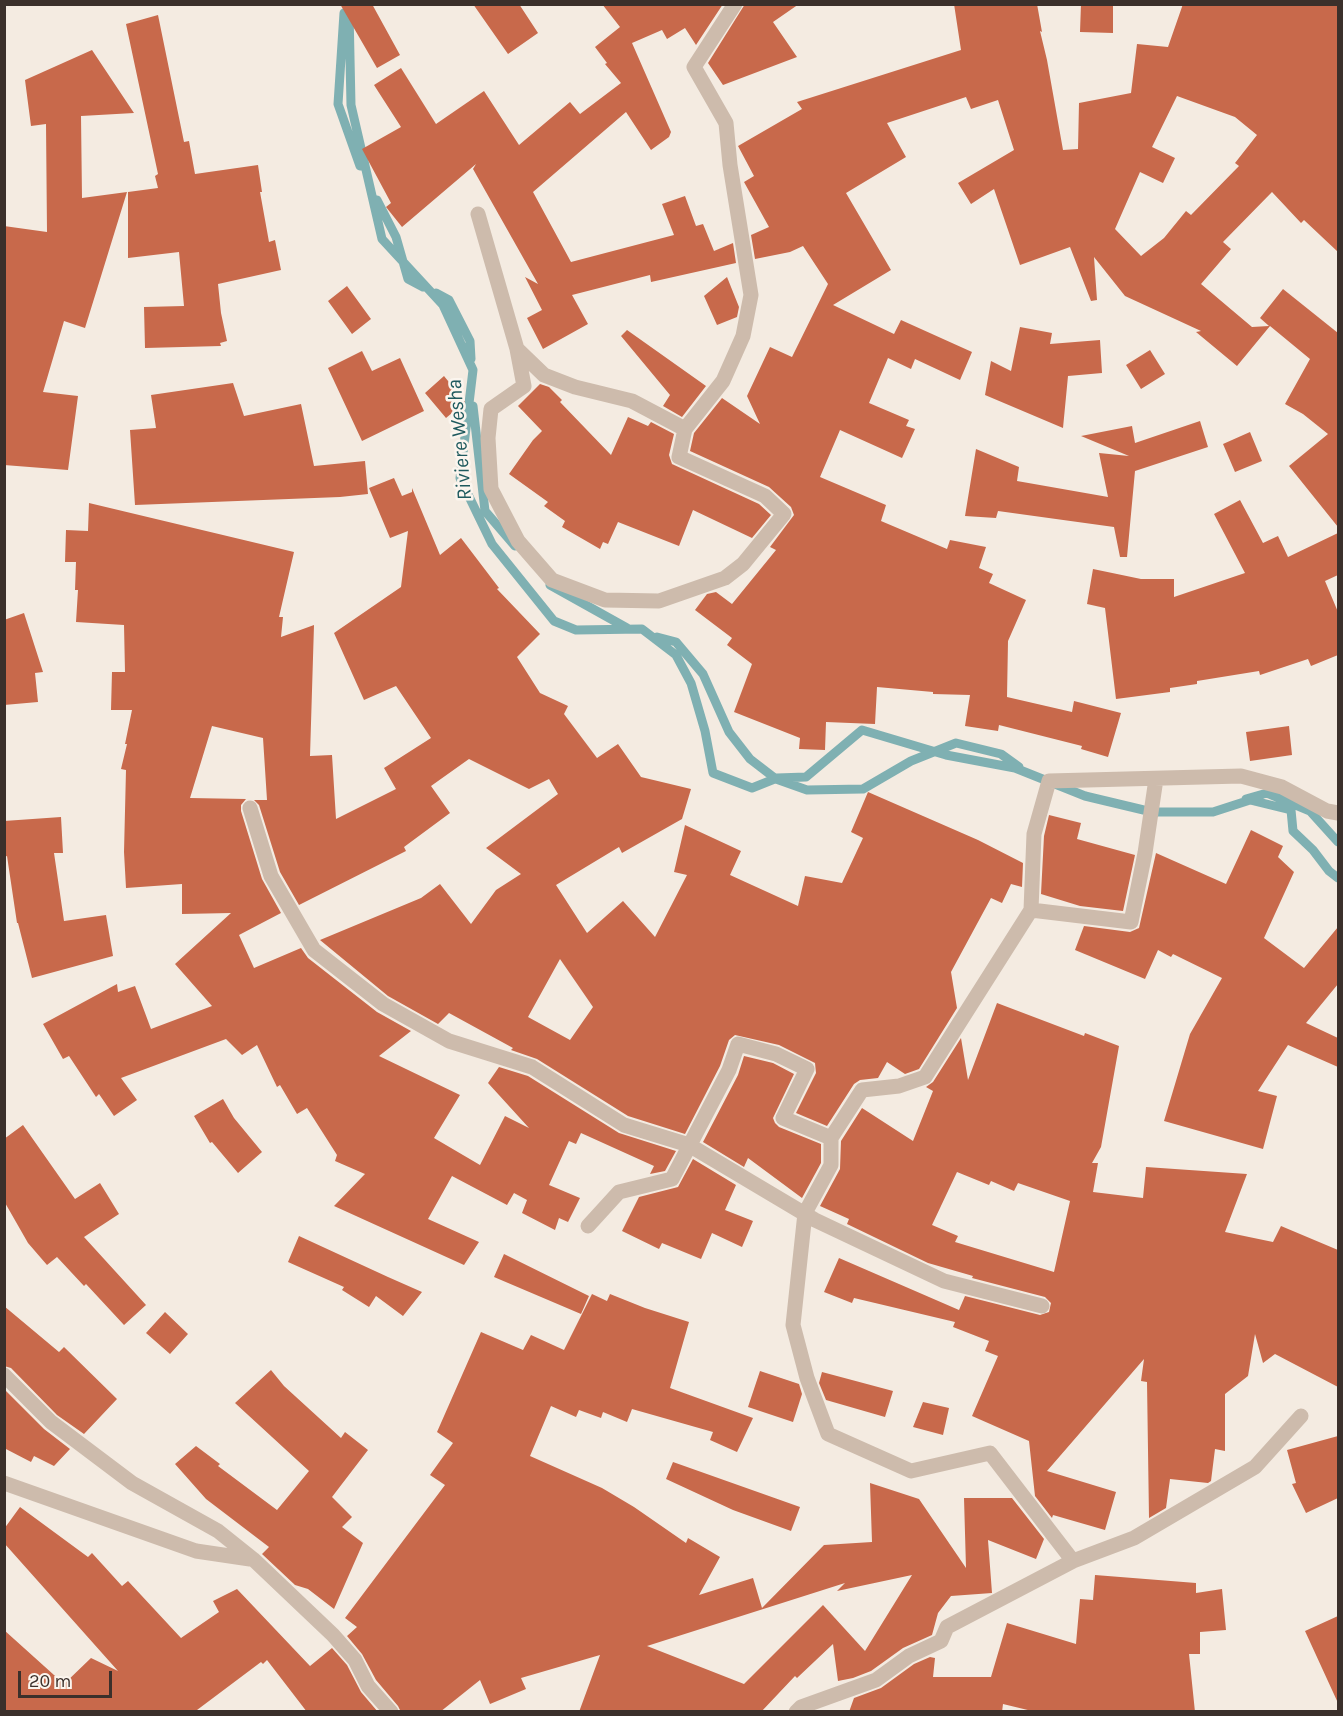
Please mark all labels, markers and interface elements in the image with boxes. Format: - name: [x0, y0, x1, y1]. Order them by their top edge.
- water label: Riviere Wesha: [442, 378, 478, 502]
- scale bar: [21, 1659, 116, 1697]
- text: 20 m: [29, 1670, 71, 1692]

